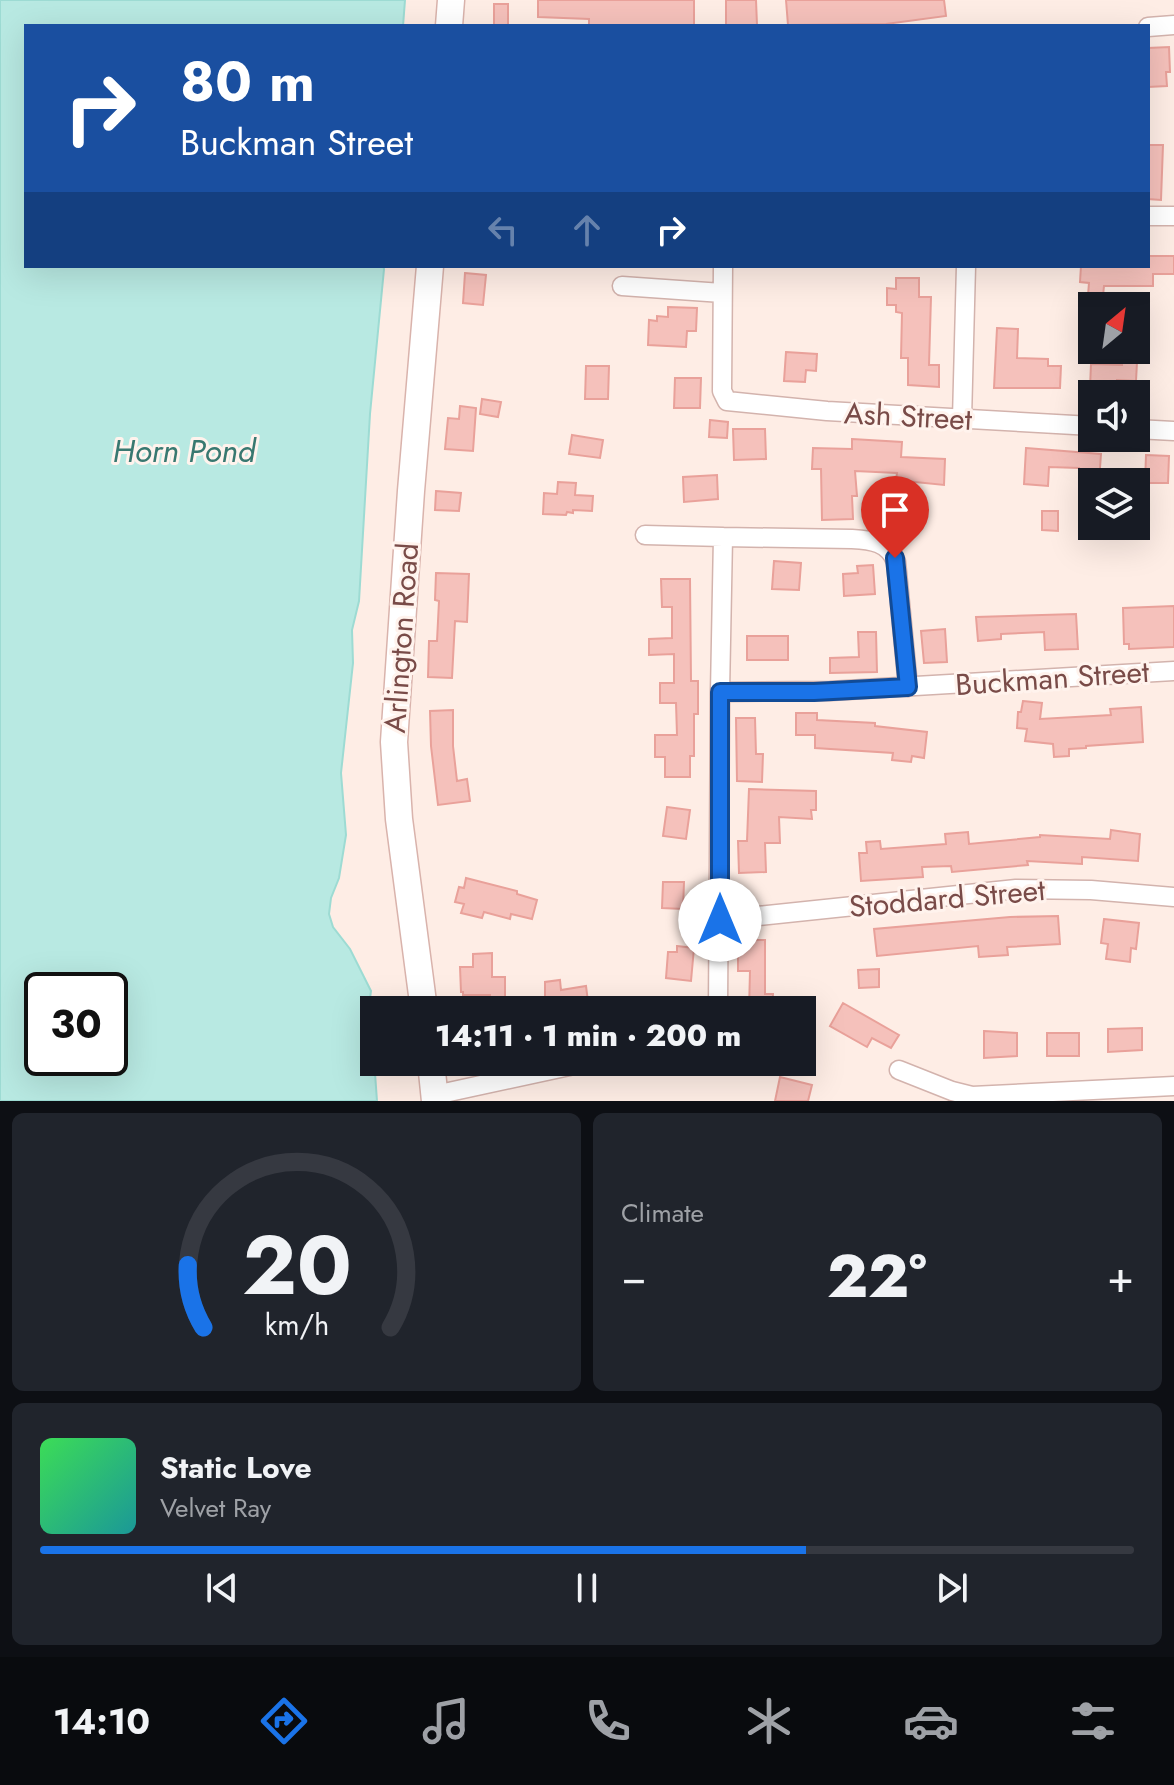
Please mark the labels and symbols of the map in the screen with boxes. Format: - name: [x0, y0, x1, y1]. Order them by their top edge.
- north arrow: [1078, 292, 1150, 364]
- street label: Ash Street: [843, 391, 974, 441]
- water label: Horn Pond: [113, 428, 257, 474]
- pin: [861, 476, 929, 558]
- street label: Arlington Road: [373, 541, 429, 735]
- street label: Buckman Street: [954, 650, 1151, 706]
- street label: Stoddard Street: [847, 868, 1048, 928]
- position arrow: [678, 878, 762, 962]
- speed limit sign: 30: [24, 972, 128, 1076]

